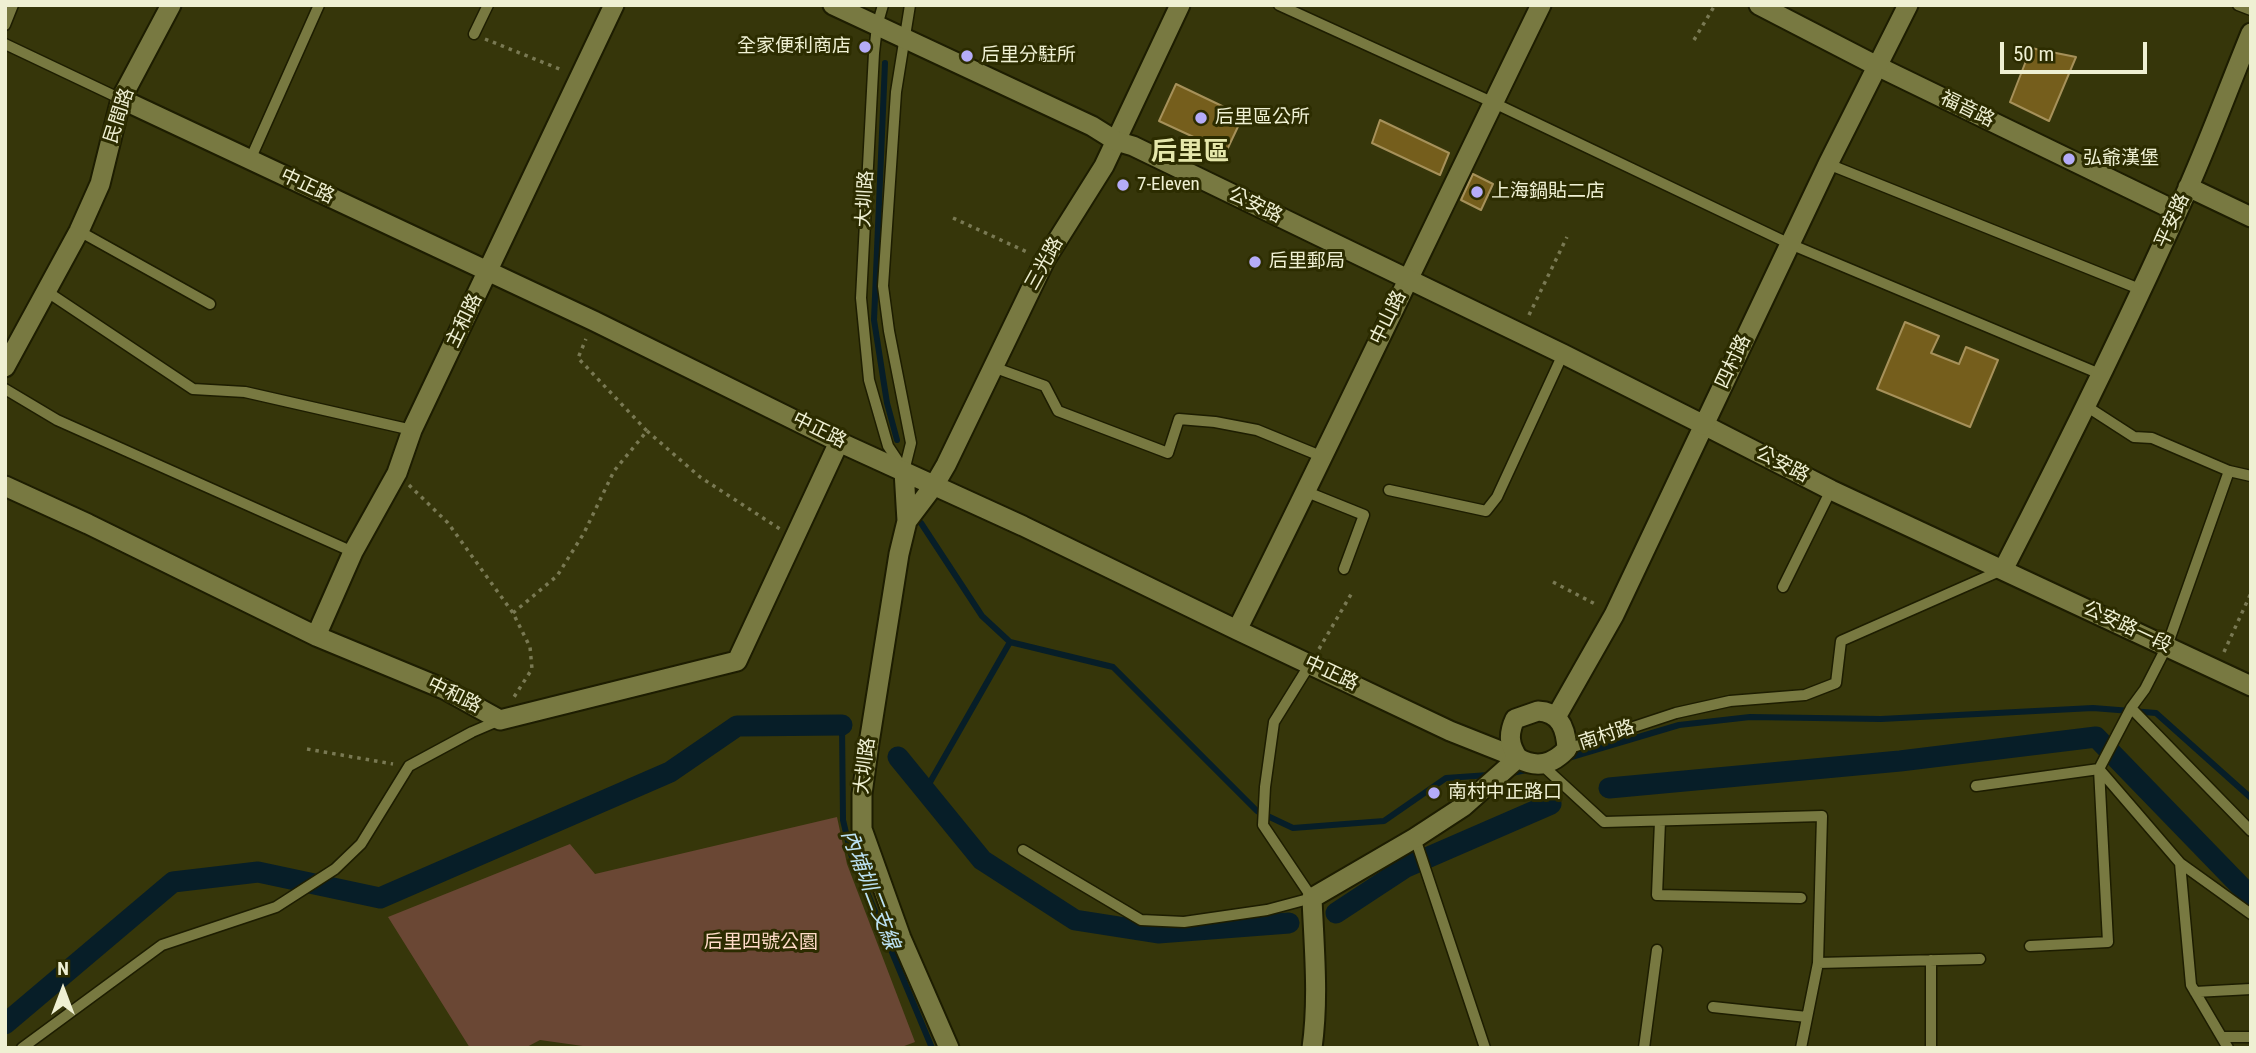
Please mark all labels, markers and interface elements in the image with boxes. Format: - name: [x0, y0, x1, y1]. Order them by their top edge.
- scale bar: [2004, 28, 2151, 72]
- place label: 全家便利商店: [737, 36, 851, 58]
- marker: 全家便利商店: [857, 39, 873, 55]
- text: 50 m: [2013, 42, 2054, 66]
- place label: 后里分駐所: [981, 45, 1076, 67]
- marker: 后里分駐所: [959, 48, 975, 64]
- street label: 民間路: [100, 85, 140, 147]
- street label: 福音路: [1936, 87, 1998, 133]
- place label: 后里區公所: [1215, 107, 1310, 129]
- marker: 后里區公所: [1193, 110, 1209, 126]
- district label: 后里區: [1151, 137, 1229, 169]
- place label: 弘爺漢堡: [2083, 148, 2159, 170]
- marker: 弘爺漢堡: [2061, 151, 2077, 167]
- street label: 中正路: [276, 165, 338, 209]
- street label: 大圳路: [853, 170, 879, 228]
- place label: 7-Eleven: [1137, 174, 1200, 196]
- marker: 7-Eleven: [1115, 177, 1131, 193]
- place label: 上海鍋貼二店: [1491, 181, 1605, 203]
- street label: 公安路: [1224, 183, 1286, 229]
- marker: 上海鍋貼二店: [1469, 184, 1485, 200]
- street label: 平安路: [2151, 190, 2195, 252]
- street label: 三光路: [1021, 234, 1069, 294]
- place label: 后里郵局: [1269, 251, 1345, 273]
- marker: 后里郵局: [1247, 254, 1263, 270]
- street label: 中山路: [1366, 287, 1412, 349]
- street label: 主和路: [442, 290, 488, 352]
- street label: 四村路: [1712, 331, 1756, 393]
- street label: 中正路: [788, 408, 850, 454]
- street label: 公安路: [1751, 442, 1813, 488]
- street label: 公安路一段: [2079, 598, 2175, 658]
- street label: 中正路: [1300, 652, 1362, 696]
- street label: 中和路: [423, 673, 485, 719]
- street label: 南村路: [1576, 716, 1638, 756]
- street label: 大圳路: [851, 736, 881, 796]
- place label: 南村中正路口: [1448, 782, 1562, 804]
- marker: 南村中正路口: [1426, 785, 1442, 801]
- water label: 內埔圳二支線: [835, 827, 903, 953]
- park label: 后里四號公園: [704, 932, 818, 954]
- north arrow: [28, 955, 98, 1025]
- text: N: [57, 957, 69, 980]

